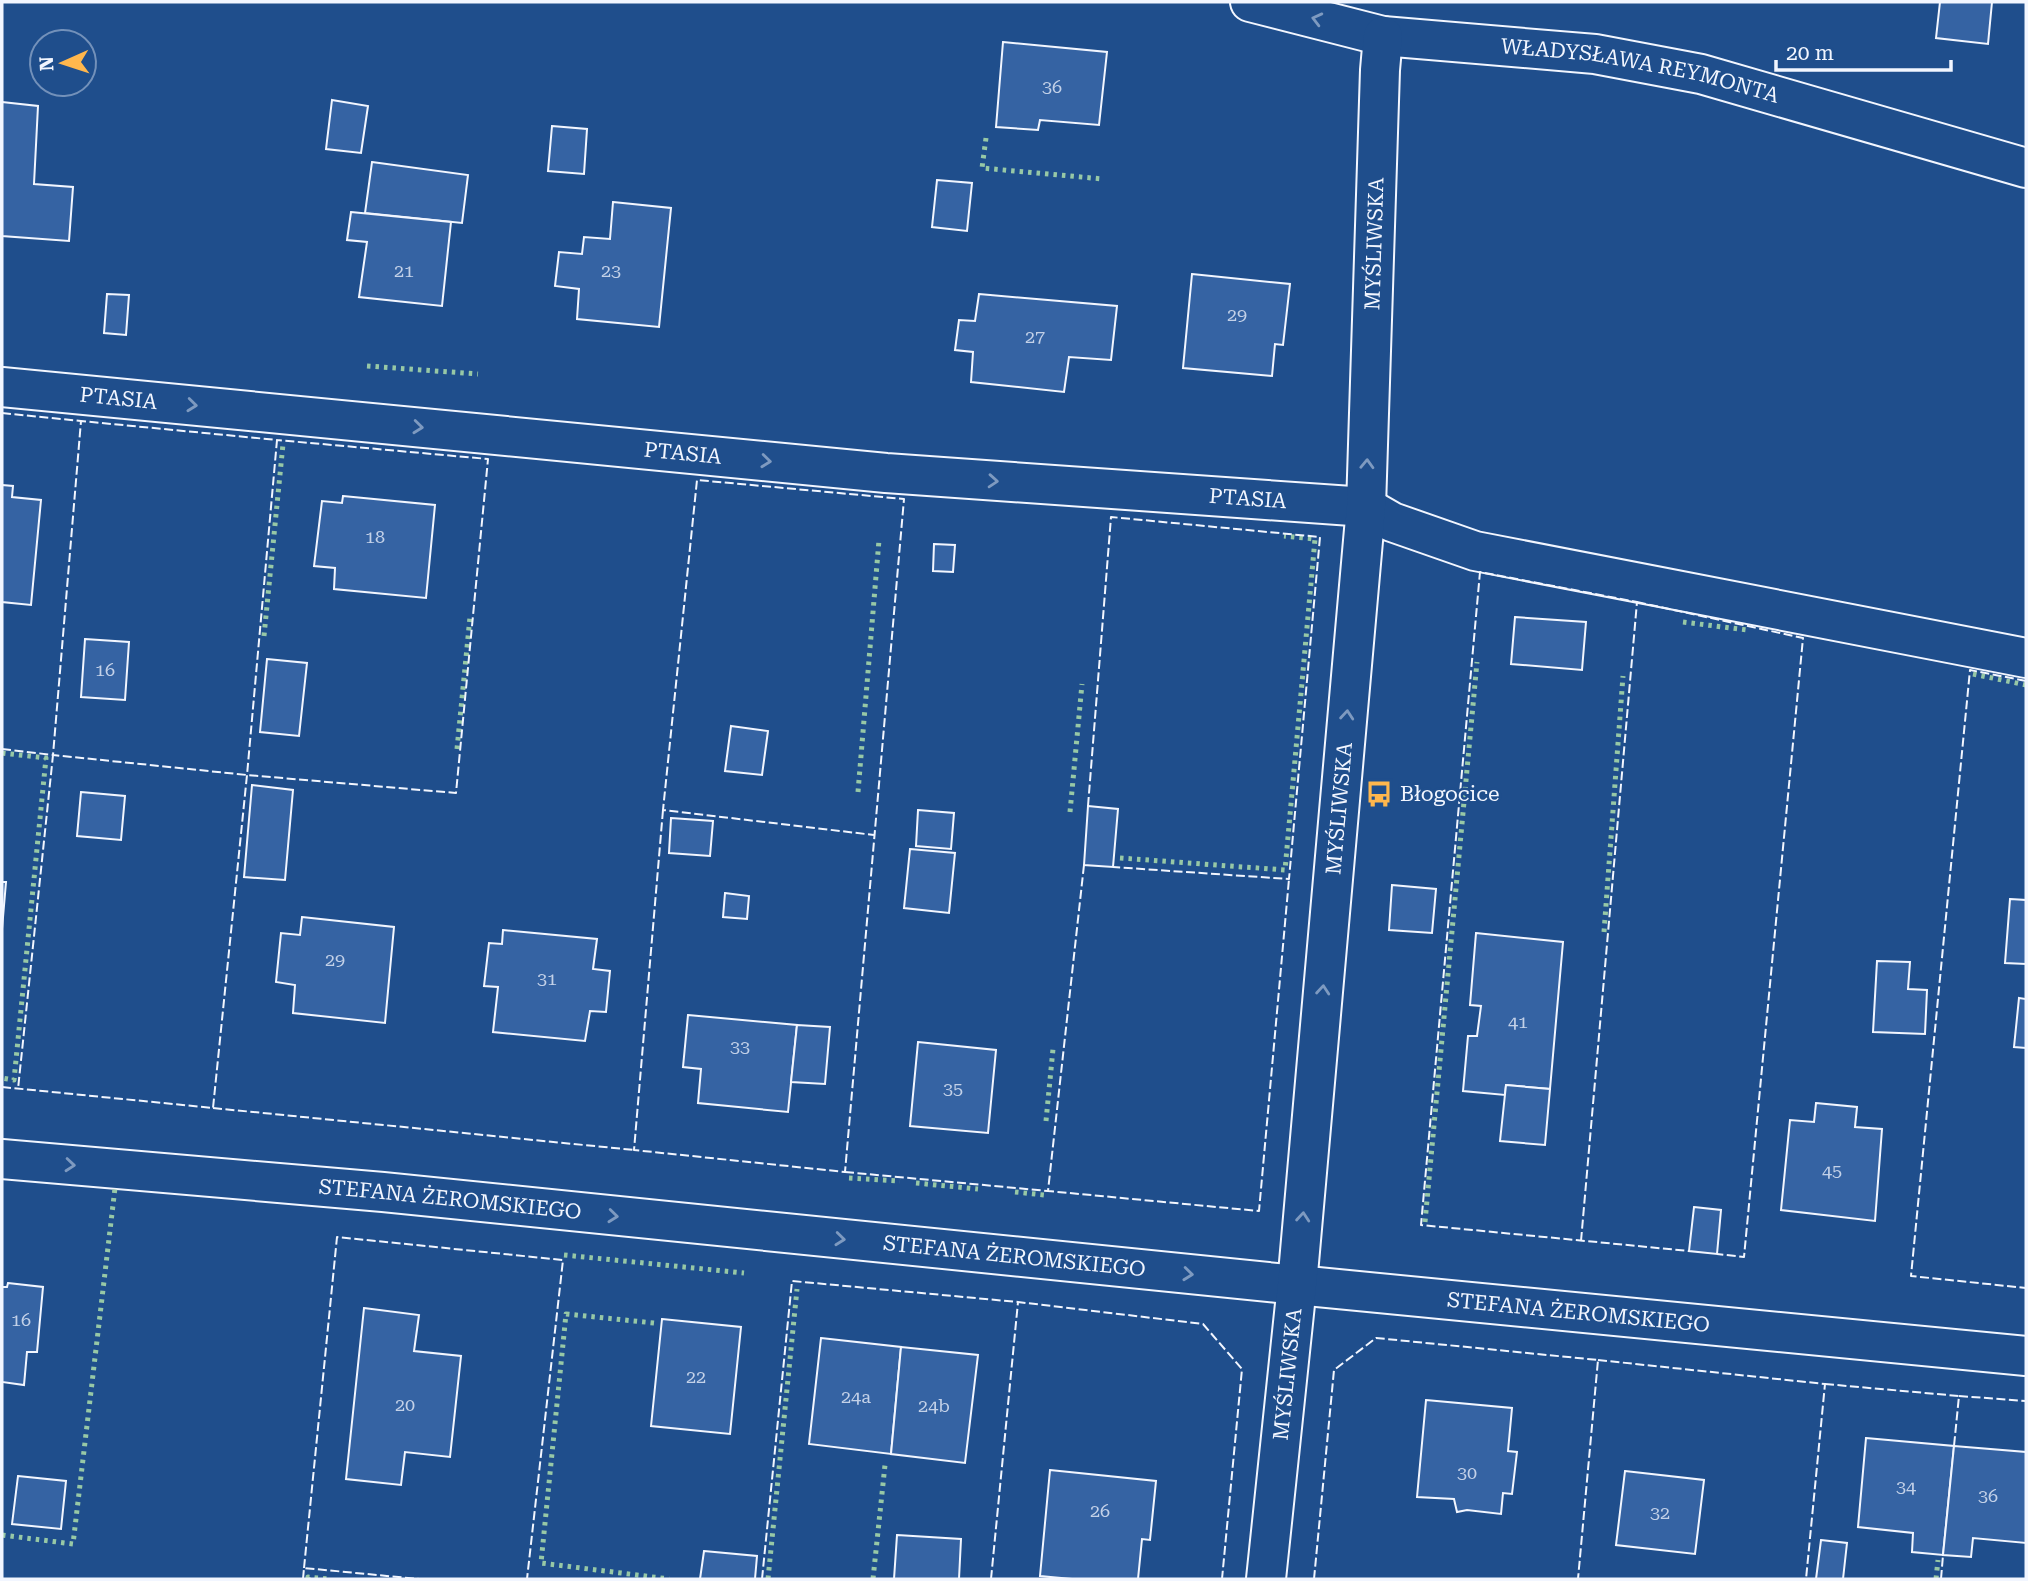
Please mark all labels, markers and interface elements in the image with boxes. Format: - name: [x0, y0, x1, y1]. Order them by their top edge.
- one-way arrow: [1311, 13, 1323, 27]
- north arrow: [28, 28, 98, 98]
- scale bar: [1776, 28, 1951, 72]
- street label: WŁADYSŁAWA REYMONTA: [1500, 34, 1782, 108]
- text: 20 m: [1786, 41, 1834, 65]
- text: N: [35, 56, 58, 72]
- house number: 36: [1042, 76, 1062, 97]
- street label: MYŚLIWSKA: [1360, 177, 1389, 311]
- house number: 21: [394, 260, 414, 281]
- house number: 23: [601, 260, 621, 281]
- house number: 29: [1227, 304, 1247, 325]
- house number: 27: [1025, 326, 1045, 347]
- street label: PTASIA: [79, 383, 159, 414]
- one-way arrow: [186, 398, 197, 413]
- one-way arrow: [412, 420, 424, 435]
- street label: PTASIA: [643, 438, 723, 469]
- one-way arrow: [761, 454, 772, 469]
- one-way arrow: [1360, 458, 1375, 469]
- one-way arrow: [988, 473, 999, 488]
- street label: PTASIA: [1208, 484, 1288, 513]
- house number: 18: [365, 526, 385, 547]
- house number: 16: [95, 659, 115, 680]
- one-way arrow: [1339, 709, 1354, 720]
- street label: MYŚLIWSKA: [1321, 741, 1357, 876]
- bus stop icon: Błogocice: [1364, 779, 1394, 809]
- place label: Błogocice: [1400, 782, 1500, 806]
- house number: 29: [325, 949, 345, 970]
- house number: 31: [537, 968, 557, 989]
- one-way arrow: [1315, 985, 1330, 996]
- house number: 41: [1508, 1011, 1528, 1032]
- house number: 33: [730, 1036, 750, 1057]
- house number: 35: [943, 1078, 963, 1099]
- one-way arrow: [65, 1157, 76, 1172]
- house number: 45: [1822, 1160, 1842, 1181]
- street label: STEFANA ŻEROMSKIEGO: [318, 1174, 583, 1224]
- one-way arrow: [608, 1208, 619, 1223]
- one-way arrow: [1295, 1211, 1310, 1222]
- one-way arrow: [834, 1231, 846, 1246]
- street label: STEFANA ŻEROMSKIEGO: [882, 1231, 1147, 1282]
- one-way arrow: [1183, 1266, 1194, 1281]
- street label: STEFANA ŻEROMSKIEGO: [1446, 1288, 1711, 1337]
- street label: MYŚLIWSKA: [1269, 1307, 1307, 1441]
- house number: 16: [11, 1309, 31, 1330]
- house number: 22: [686, 1366, 706, 1387]
- house number: 24a: [841, 1386, 871, 1407]
- house number: 20: [395, 1394, 415, 1415]
- house number: 24b: [918, 1395, 950, 1416]
- house number: 30: [1457, 1462, 1477, 1483]
- house number: 34: [1896, 1476, 1916, 1497]
- house number: 36: [1978, 1485, 1998, 1506]
- house number: 26: [1090, 1500, 1110, 1521]
- house number: 32: [1650, 1502, 1670, 1523]

